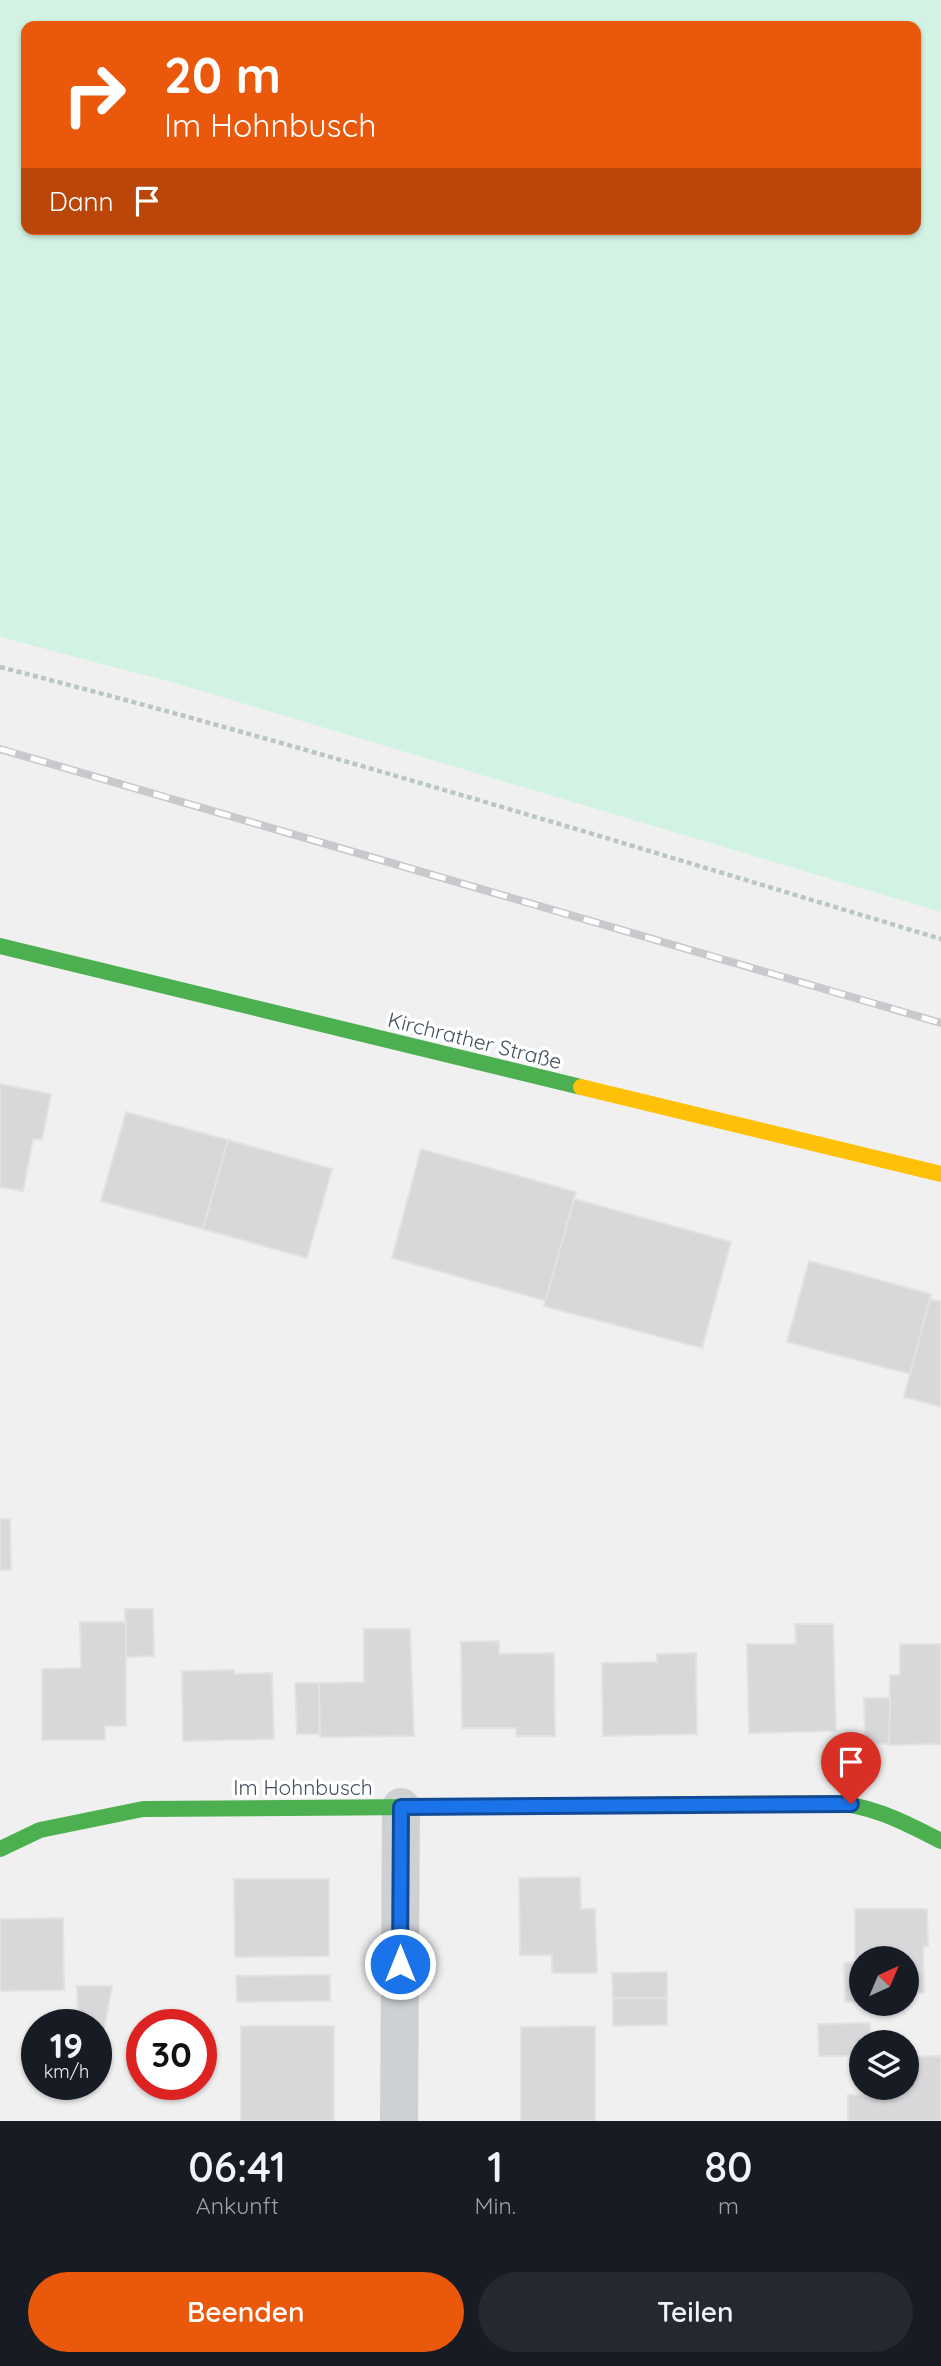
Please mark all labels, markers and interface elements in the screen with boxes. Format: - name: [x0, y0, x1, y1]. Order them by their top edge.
- text: 20 m: [164, 44, 281, 105]
- icon: right: [49, 49, 140, 140]
- text: Im Hohnbusch: [164, 105, 376, 145]
- icon: arrive: [128, 182, 166, 220]
- text: Dann: [49, 185, 114, 218]
- street label: Kirchrather Straße: [385, 1006, 565, 1074]
- pin: [821, 1732, 881, 1804]
- icon: arrive: [832, 1743, 870, 1781]
- street label: Im Hohnbusch: [233, 1774, 373, 1800]
- position arrow: [363, 1927, 437, 2001]
- north arrow: [849, 1946, 919, 2016]
- map controls: [849, 1946, 919, 2100]
- speed limit sign: 30: [126, 2009, 217, 2100]
- text: 19: [50, 2023, 83, 2067]
- button: layers: [849, 2030, 919, 2100]
- text: km/h: [44, 2060, 89, 2083]
- text: 06:41: [188, 2140, 286, 2193]
- text: 1: [487, 2140, 503, 2193]
- text: 80: [704, 2140, 753, 2193]
- text: Ankunft: [196, 2191, 279, 2220]
- text: Min.: [474, 2191, 516, 2220]
- text: m: [718, 2191, 739, 2220]
- button: Beenden: [28, 2272, 464, 2352]
- button: Teilen: [478, 2272, 913, 2352]

